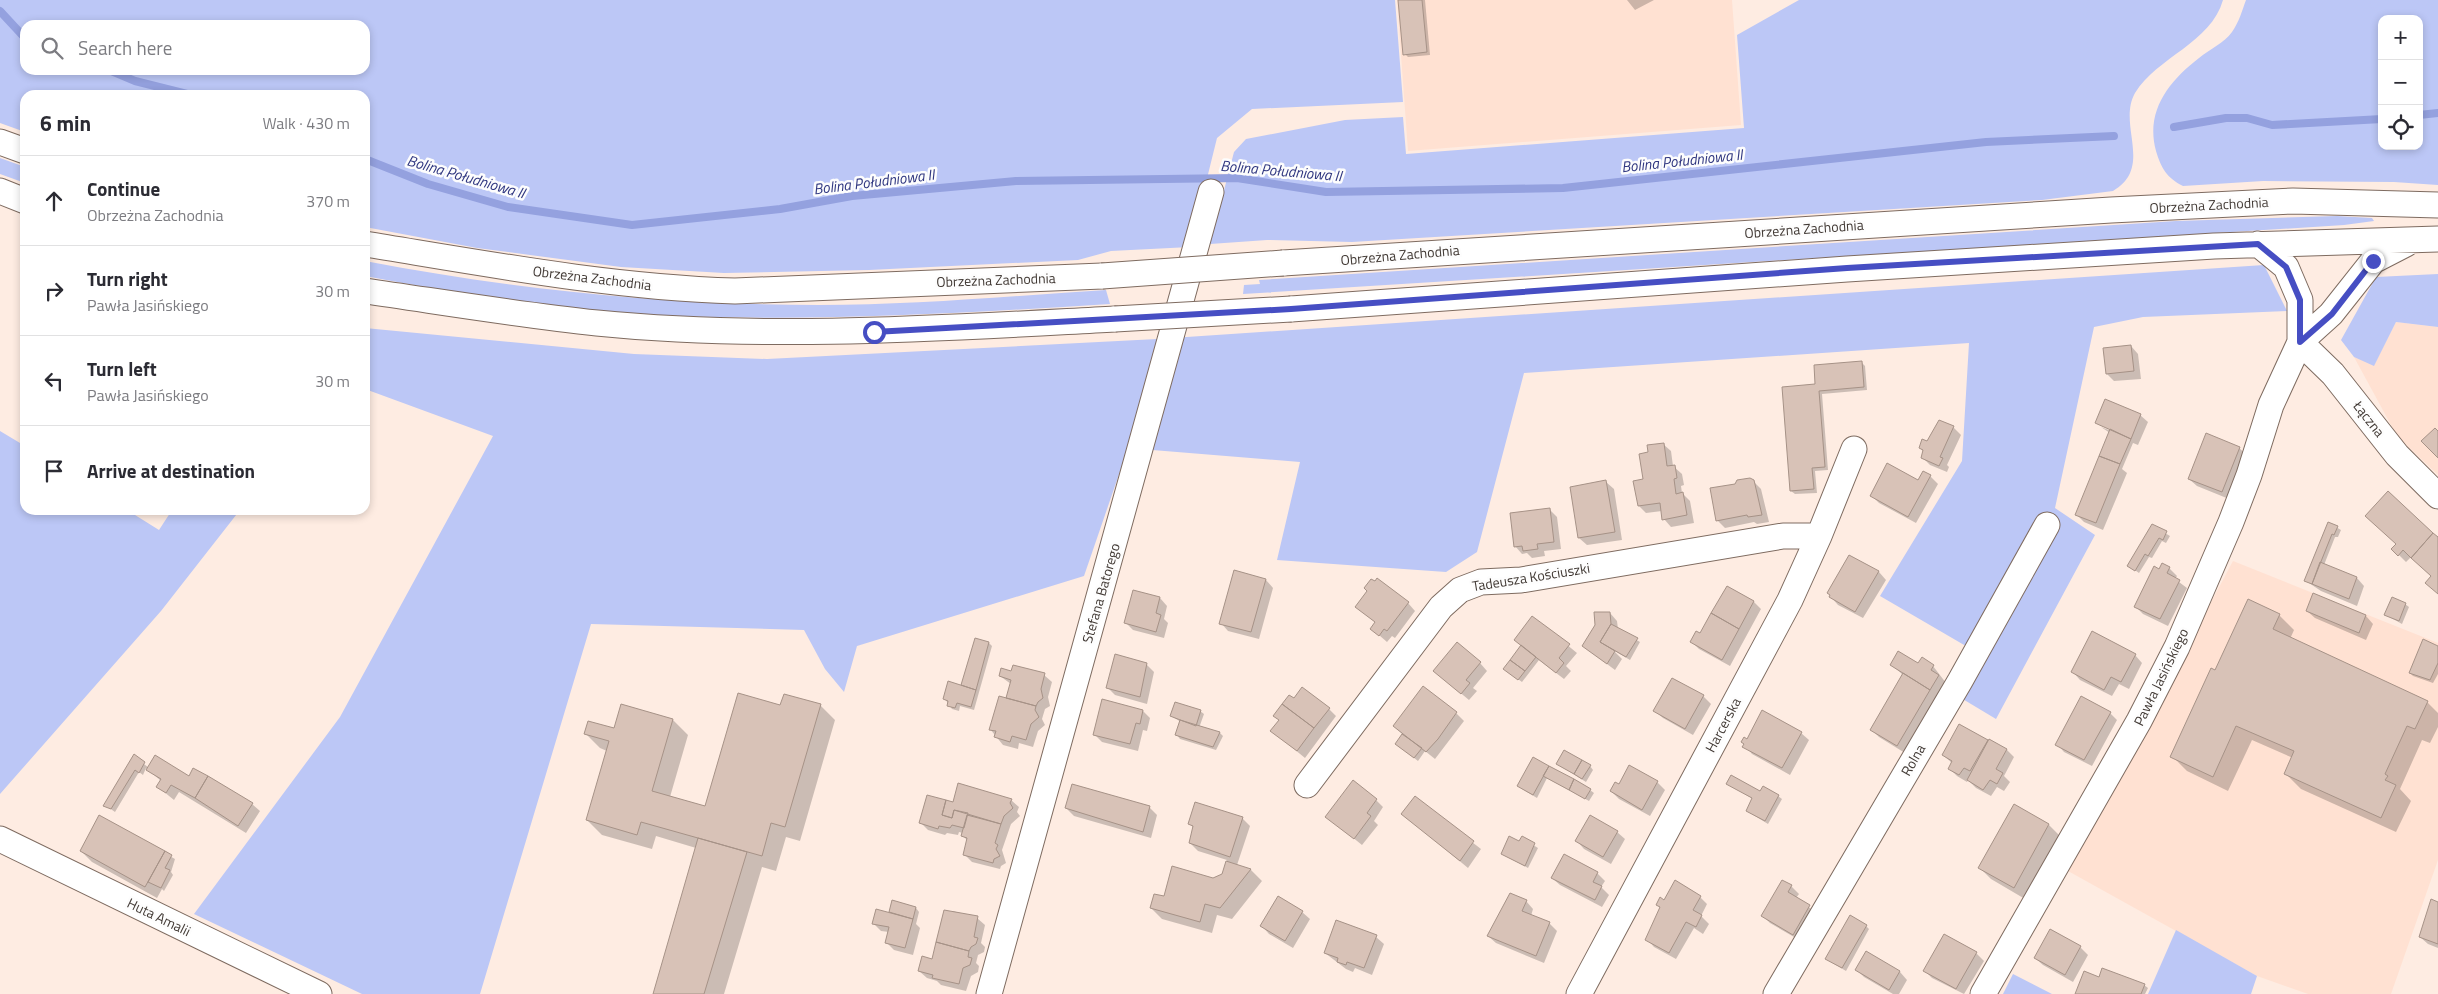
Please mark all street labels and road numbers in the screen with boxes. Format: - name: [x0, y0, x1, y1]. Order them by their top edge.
- street label: Obrzeżna Zachodnia: [2149, 191, 2269, 218]
- street label: Obrzeżna Zachodnia: [1744, 214, 1864, 243]
- street label: Obrzeżna Zachodnia: [1340, 239, 1460, 270]
- street label: Obrzeżna Zachodnia: [532, 260, 653, 295]
- street label: Obrzeżna Zachodnia: [936, 267, 1056, 292]
- street label: Łączna: [2348, 395, 2390, 441]
- street label: Stefana Batorego: [1076, 540, 1125, 645]
- street label: Tadeusza Kościuszki: [1471, 557, 1591, 596]
- street label: Pawła Jasińskiego: [2128, 624, 2193, 729]
- street label: Harcerska: [1699, 694, 1746, 756]
- street label: Rolna: [1895, 740, 1930, 780]
- street label: Huta Amalii: [124, 892, 195, 941]

